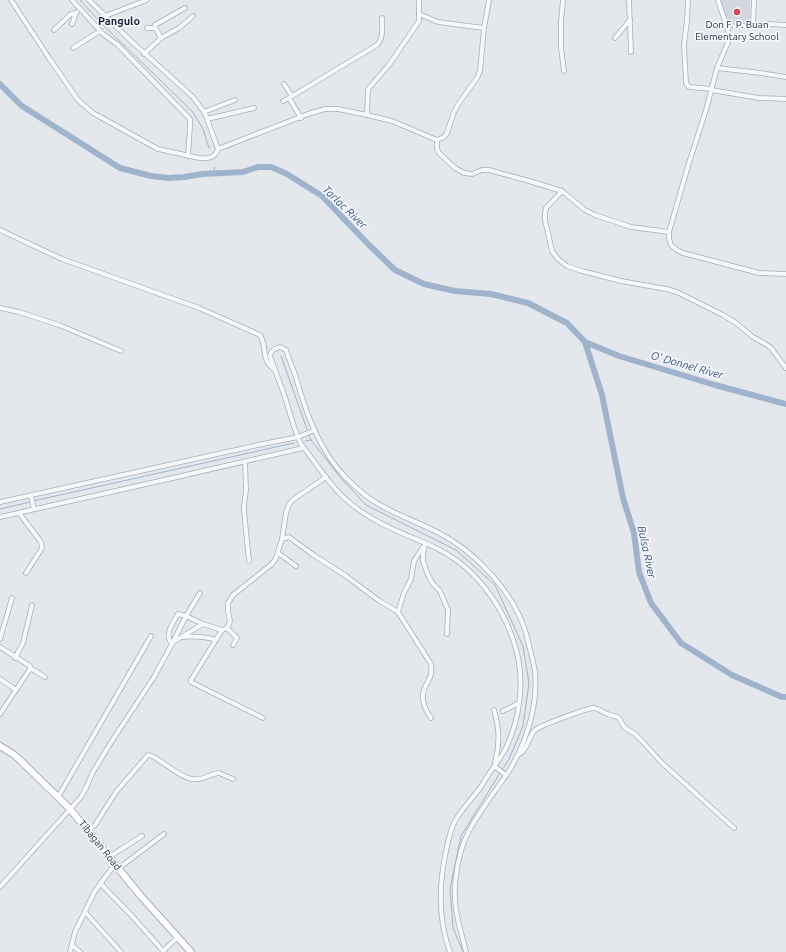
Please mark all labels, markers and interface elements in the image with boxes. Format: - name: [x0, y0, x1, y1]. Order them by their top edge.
- marker: Don F. P. Buan Elementary School: [732, 7, 742, 17]
- district label: Pangulo: [98, 15, 140, 27]
- place label: Don F. P. Buan Elementary School: [695, 19, 779, 42]
- water label: Tarlac River: [321, 183, 370, 231]
- water label: O' Donnel River: [649, 349, 725, 381]
- water label: Bulsa River: [636, 525, 659, 580]
- street label: Tibagan Road: [76, 818, 124, 872]

